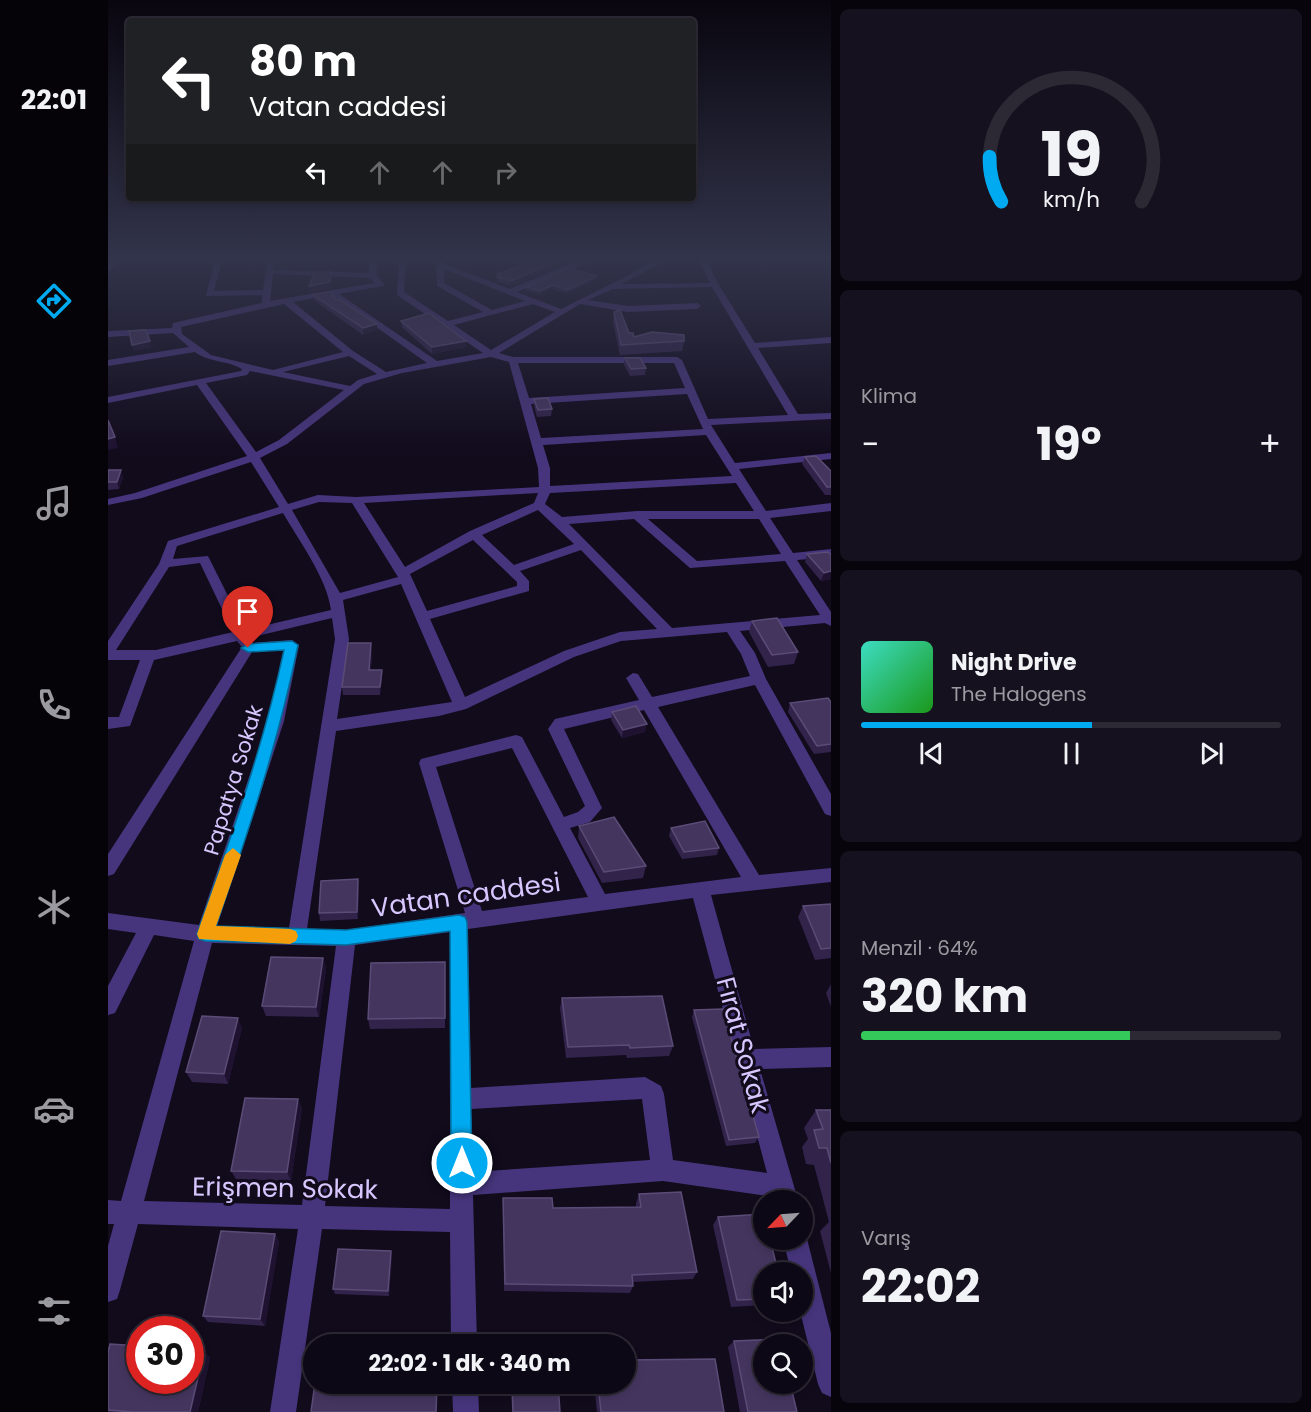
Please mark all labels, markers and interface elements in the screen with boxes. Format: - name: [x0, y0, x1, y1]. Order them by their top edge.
- text: 80 m: [249, 32, 357, 91]
- icon: left: [150, 42, 228, 120]
- text: 22:01: [21, 81, 87, 118]
- text: Vatan caddesi: [249, 88, 447, 125]
- text: 19: [1040, 110, 1102, 198]
- icon: left: [300, 156, 333, 189]
- icon: ahead: [363, 156, 396, 189]
- icon: ahead: [426, 156, 459, 189]
- icon: right: [489, 156, 522, 189]
- text: km/h: [1042, 184, 1100, 215]
- icon: directions: [33, 280, 75, 322]
- text: Klima: [861, 382, 917, 410]
- text: 19°: [1036, 413, 1102, 476]
- text: −: [861, 421, 879, 468]
- text: +: [1258, 421, 1281, 468]
- icon: music: [33, 482, 75, 524]
- pin: [222, 586, 273, 648]
- icon: arrive: [231, 595, 264, 628]
- text: Night Drive: [951, 647, 1077, 678]
- text: The Halogens: [951, 680, 1087, 708]
- icon: phone: [33, 684, 75, 726]
- street label: Papatya Sokak: [196, 701, 270, 859]
- icon: previous: [915, 737, 948, 770]
- icon: pause: [1055, 737, 1088, 770]
- icon: next: [1195, 737, 1228, 770]
- street label: Vatan caddesi: [369, 864, 563, 926]
- icon: climate: [33, 886, 75, 928]
- text: Menzil · 64%: [861, 934, 978, 962]
- text: 320 km: [861, 965, 1028, 1028]
- street label: Fırat Sokak: [708, 973, 779, 1118]
- icon: car: [33, 1088, 75, 1130]
- position arrow: [430, 1131, 494, 1195]
- street label: Erişmen Sokak: [192, 1168, 379, 1208]
- north arrow: [753, 1190, 813, 1250]
- map controls: [753, 1190, 813, 1394]
- text: Varış: [861, 1224, 911, 1252]
- text: 22:02: [861, 1255, 980, 1318]
- button: sound: [753, 1262, 813, 1322]
- icon: filters: [33, 1290, 75, 1332]
- speed limit sign: 30: [126, 1316, 204, 1394]
- button: search: [753, 1334, 813, 1394]
- text: 22:02 · 1 dk · 340 m: [368, 1348, 571, 1379]

